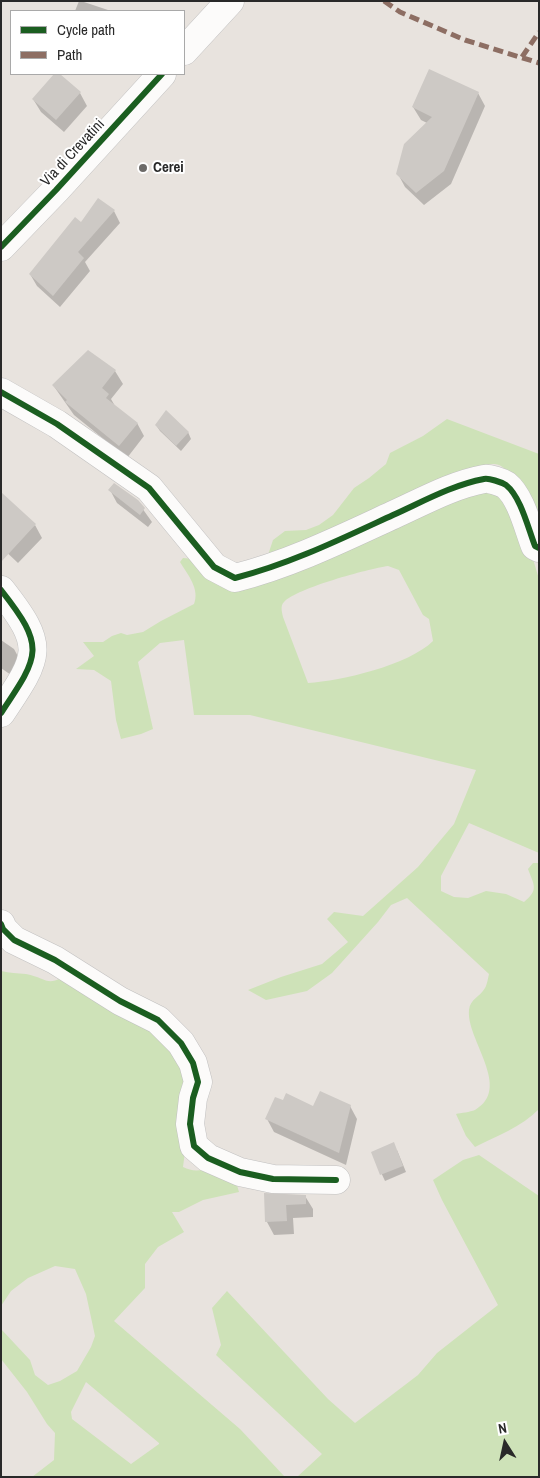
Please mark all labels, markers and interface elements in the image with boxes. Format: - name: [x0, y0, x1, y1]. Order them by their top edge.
- legend: [10, 10, 185, 75]
- text: Cycle path: [57, 19, 115, 40]
- text: Path: [57, 44, 82, 65]
- street label: Via di Crevatini: [37, 116, 109, 190]
- place label: Cerei: [153, 159, 184, 177]
- marker: Cerei: [137, 162, 149, 174]
- north arrow: [480, 1418, 530, 1468]
- text: N: [497, 1419, 508, 1438]

